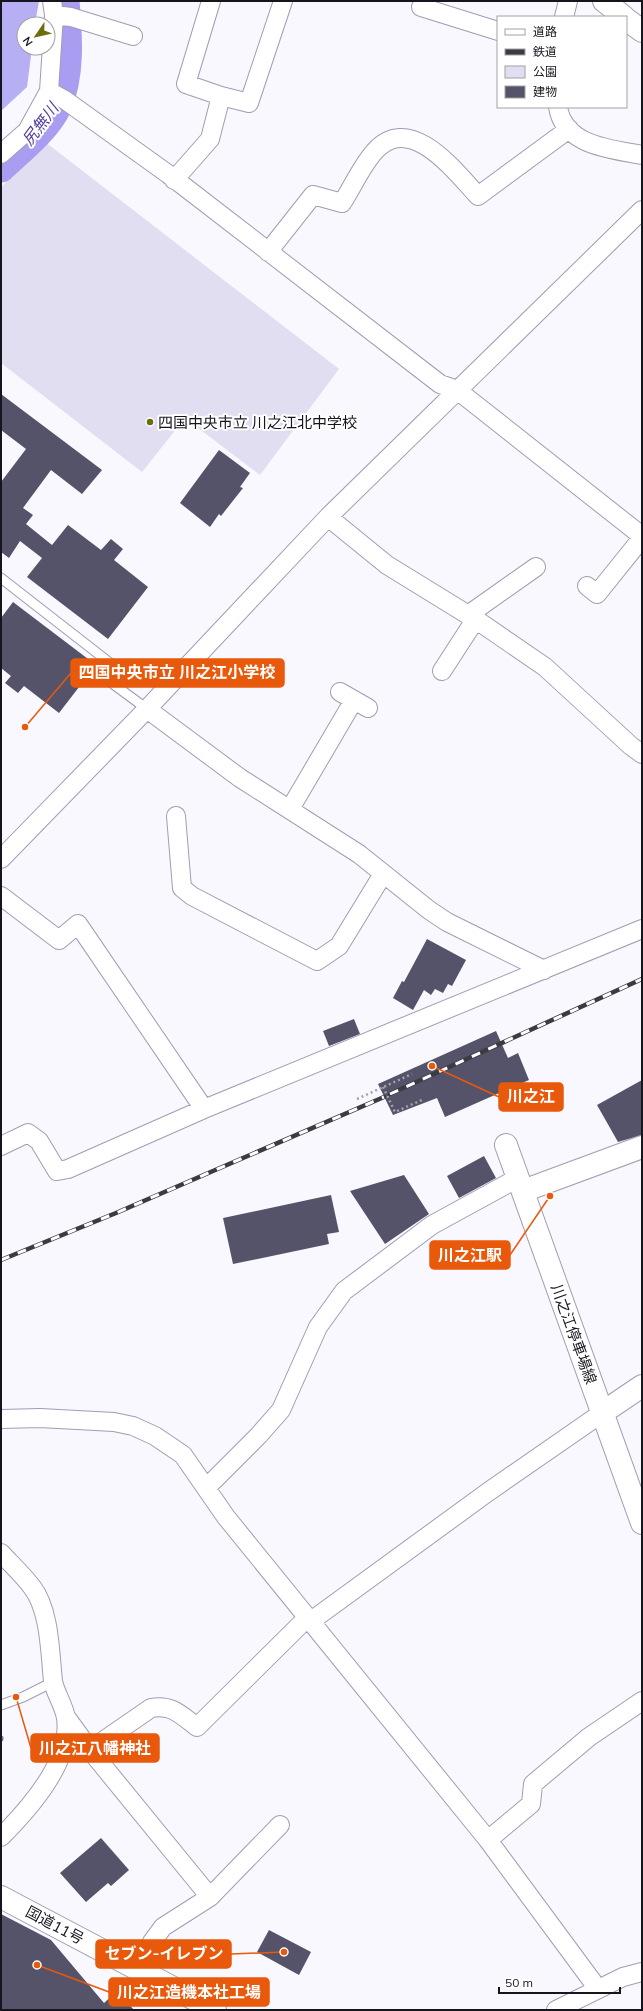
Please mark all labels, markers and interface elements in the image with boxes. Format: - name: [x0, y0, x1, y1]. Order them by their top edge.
- north arrow: [16, 16, 56, 56]
- legend: [497, 16, 627, 108]
- text: 道路: [533, 24, 557, 39]
- text: N: [20, 34, 36, 49]
- text: 鉄道: [533, 44, 557, 59]
- text: 公園: [533, 64, 557, 79]
- text: 建物: [533, 84, 557, 99]
- water label: 尻無川: [18, 97, 64, 149]
- place label: 四国中央市立 川之江北中学校: [158, 413, 357, 432]
- marker: 四国中央市立 川之江北中学校: [145, 417, 155, 427]
- callout: 四国中央市立 川之江小学校: [71, 659, 284, 687]
- text: 四国中央市立 川之江小学校: [79, 662, 275, 682]
- callout: 川之江: [499, 1083, 563, 1111]
- text: 川之江: [507, 1086, 555, 1106]
- callout: 川之江駅: [430, 1241, 510, 1269]
- text: 川之江駅: [438, 1245, 502, 1265]
- street label: 川之江停車場線: [547, 1281, 601, 1387]
- callout: 川之江八幡神社: [31, 1734, 159, 1762]
- text: 川之江八幡神社: [39, 1738, 151, 1758]
- street label: 国道11号: [23, 1902, 87, 1948]
- callout: セブン-イレブン: [96, 1940, 231, 1968]
- text: セブン-イレブン: [104, 1943, 224, 1963]
- scale bar: [499, 1969, 620, 1995]
- text: 50 m: [505, 1975, 533, 1990]
- callout: 川之江造機本社工場: [109, 1978, 269, 2006]
- text: 川之江造機本社工場: [117, 1982, 261, 2002]

